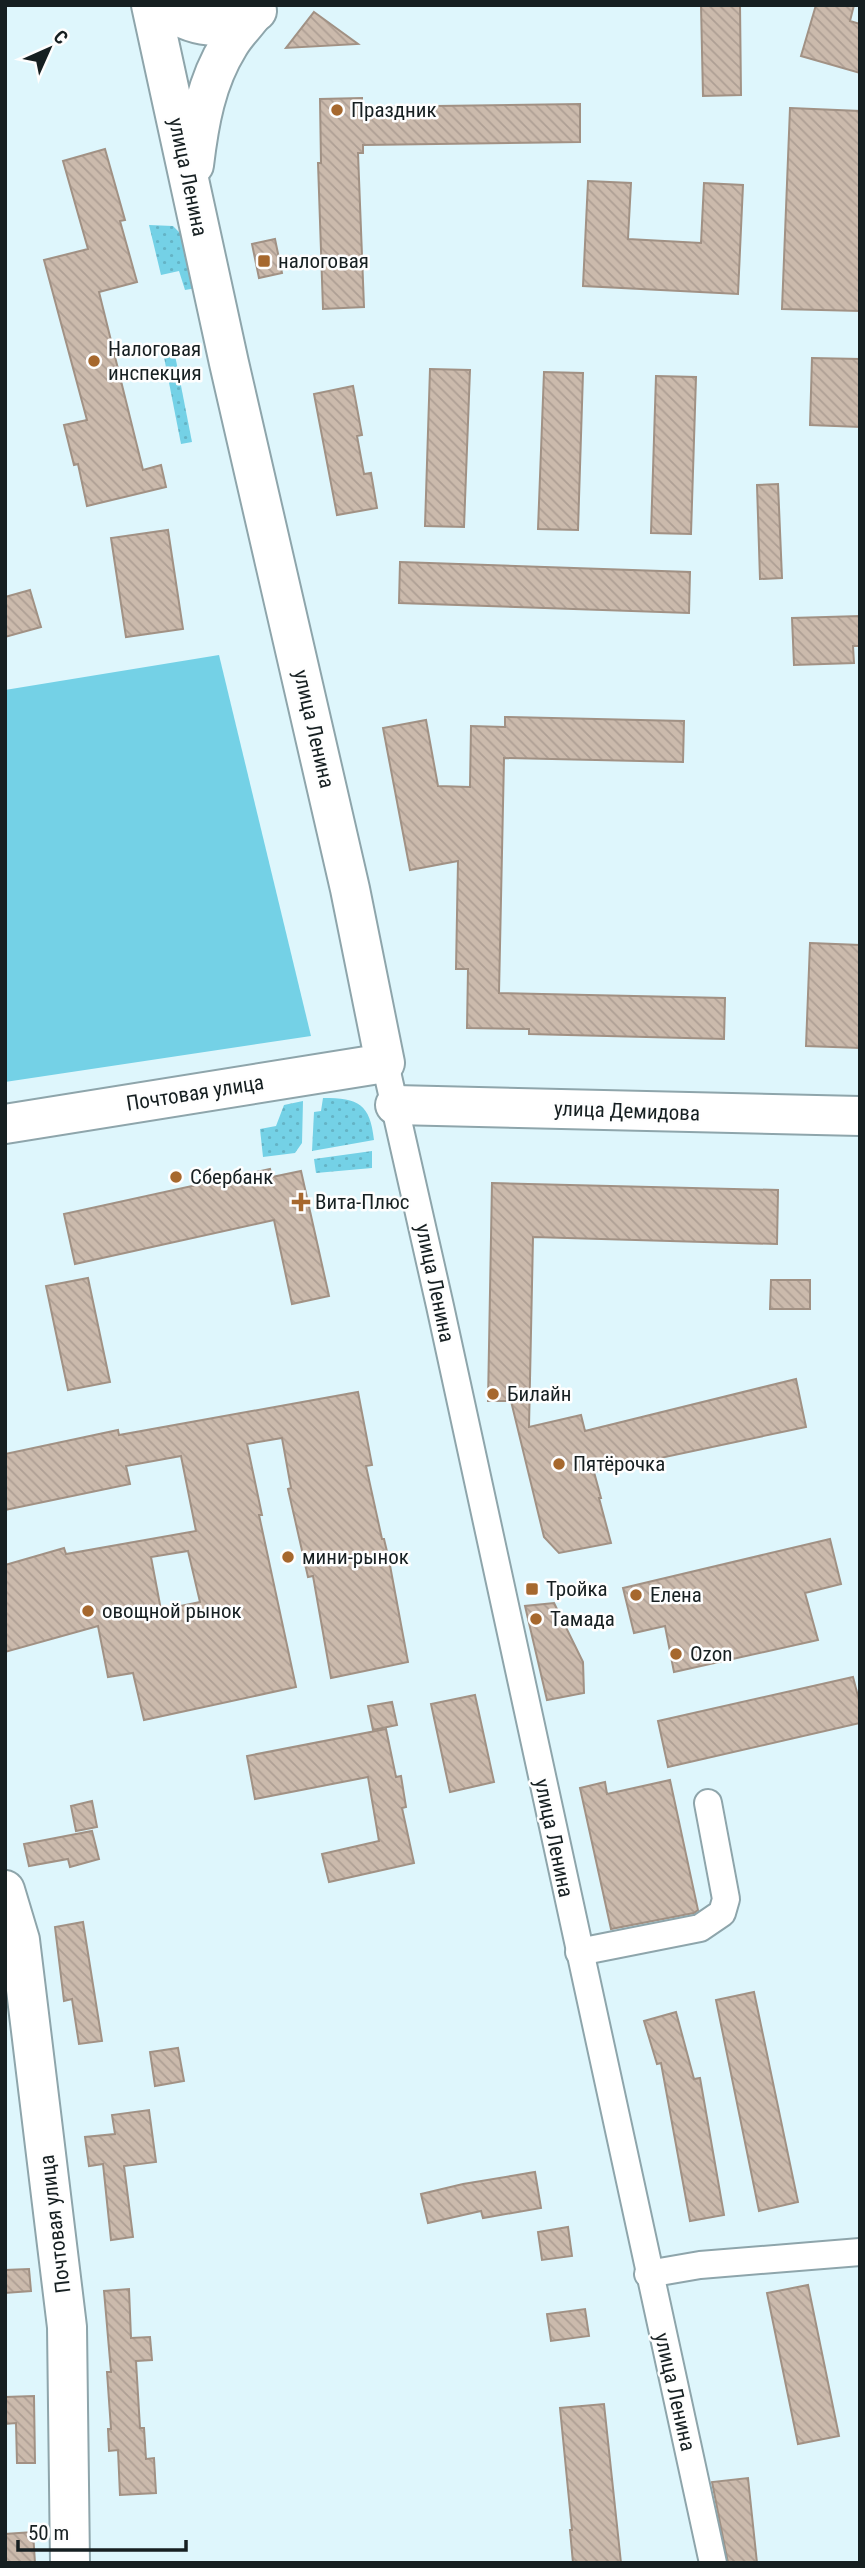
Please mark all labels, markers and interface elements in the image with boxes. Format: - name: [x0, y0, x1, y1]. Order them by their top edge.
- north arrow: [14, 14, 84, 84]
- text: С: [49, 25, 73, 49]
- place label: Праздник: [351, 98, 437, 122]
- marker: Праздник: [329, 102, 345, 118]
- street label: улица Ленина: [164, 116, 212, 238]
- place label: налоговая: [278, 249, 369, 273]
- marker: налоговая: [256, 253, 272, 269]
- place label: Налоговая инспекция: [108, 337, 202, 385]
- marker: Налоговая инспекция: [86, 353, 102, 369]
- street label: улица Ленина: [289, 668, 339, 790]
- street label: Почтовая улица: [124, 1070, 266, 1116]
- street label: улица Демидова: [554, 1096, 700, 1126]
- place label: Сбербанк: [190, 1165, 273, 1189]
- marker: Сбербанк: [168, 1169, 184, 1185]
- place label: Вита-Плюс: [315, 1190, 409, 1214]
- marker: Вита-Плюс: [293, 1194, 309, 1210]
- street label: улица Ленина: [411, 1222, 459, 1344]
- place label: Билайн: [507, 1382, 571, 1406]
- marker: Билайн: [485, 1386, 501, 1402]
- place label: Пятёрочка: [573, 1452, 665, 1476]
- marker: Пятёрочка: [551, 1456, 567, 1472]
- place label: мини-рынок: [302, 1545, 409, 1569]
- marker: мини-рынок: [280, 1549, 296, 1565]
- place label: Тройка: [546, 1577, 608, 1601]
- marker: Тройка: [524, 1581, 540, 1597]
- place label: Елена: [650, 1583, 702, 1607]
- marker: Елена: [628, 1587, 644, 1603]
- place label: овощной рынок: [102, 1599, 242, 1623]
- marker: овощной рынок: [80, 1603, 96, 1619]
- place label: Тамада: [550, 1607, 615, 1631]
- marker: Тамада: [528, 1611, 544, 1627]
- place label: Ozon: [690, 1642, 732, 1666]
- marker: Ozon: [668, 1646, 684, 1662]
- street label: улица Ленина: [530, 1777, 578, 1899]
- street label: Почтовая улица: [35, 2154, 75, 2294]
- street label: улица Ленина: [650, 2331, 700, 2453]
- scale bar: [18, 2508, 186, 2552]
- text: 50 m: [28, 2521, 69, 2545]

